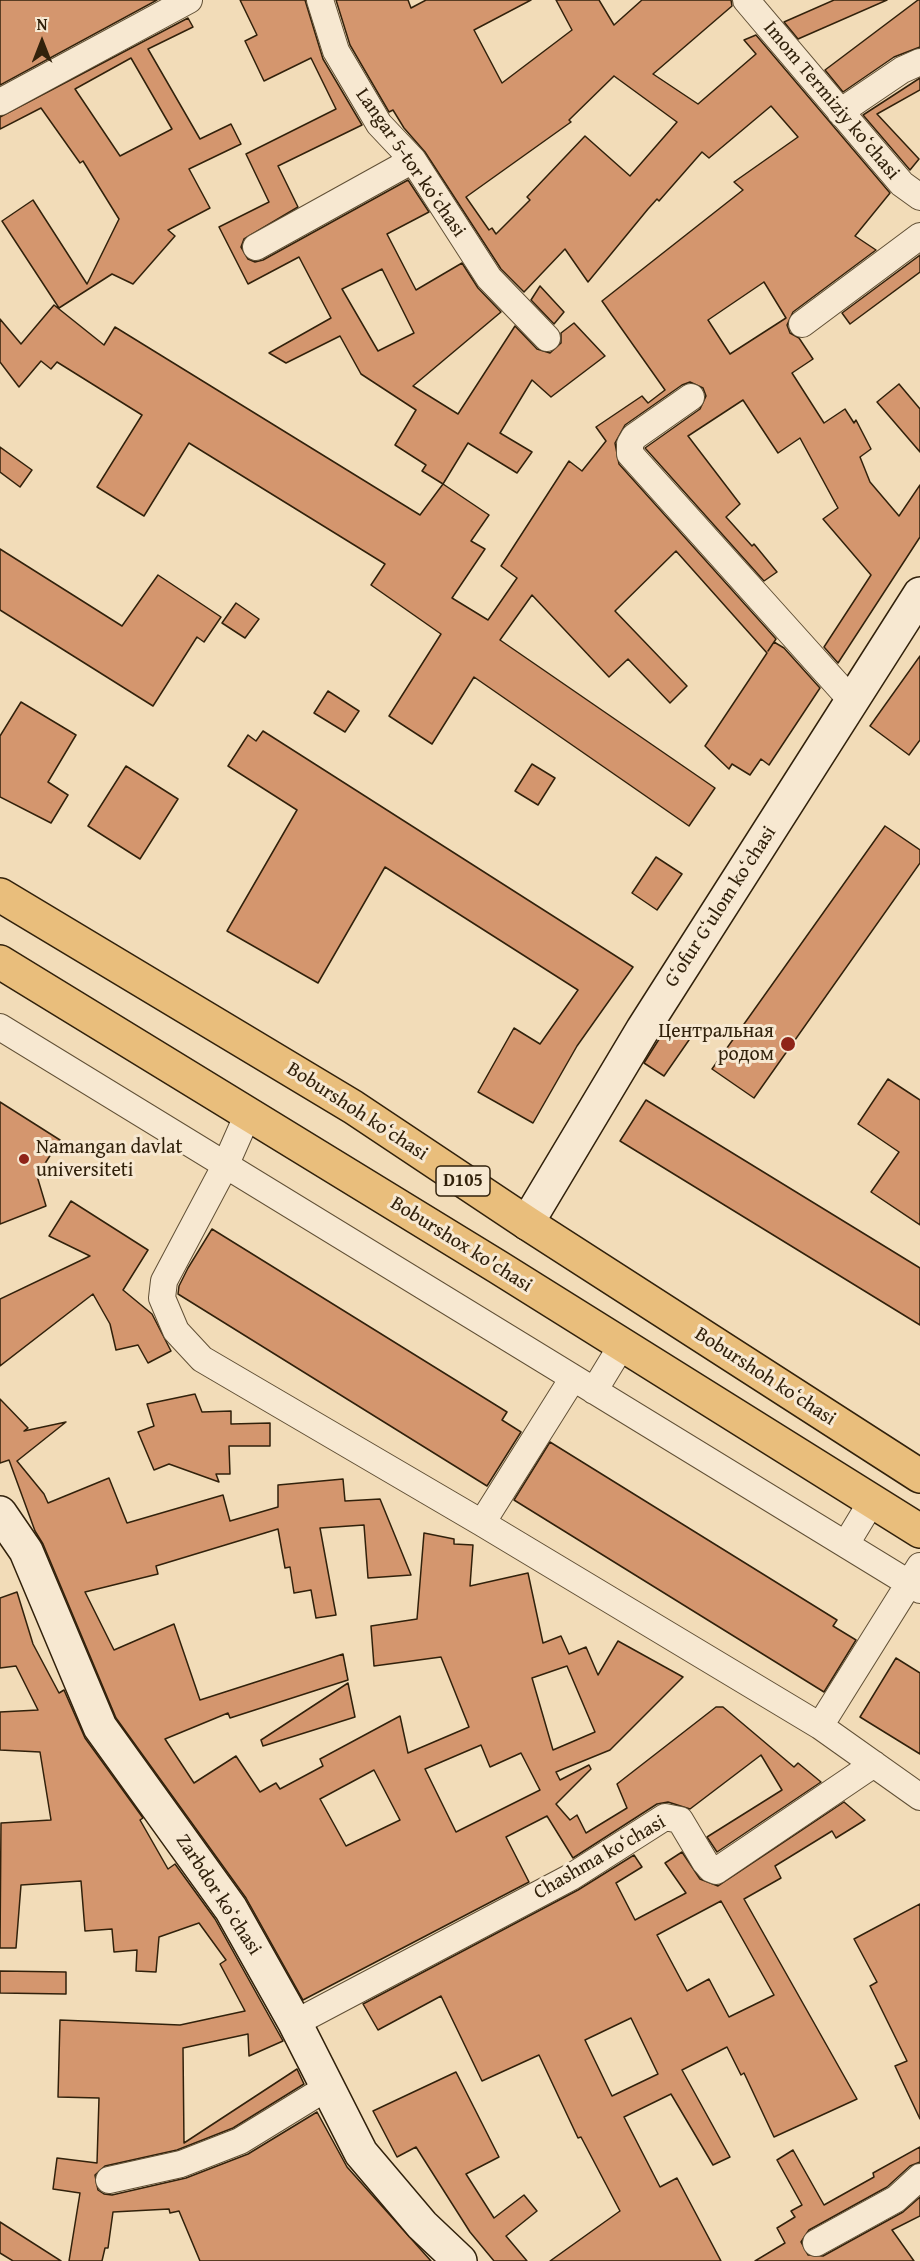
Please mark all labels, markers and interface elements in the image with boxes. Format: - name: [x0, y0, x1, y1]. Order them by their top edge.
- north arrow: [12, 12, 72, 72]
- text: N: [37, 12, 47, 36]
- street label: Imom Termiziy koʻchasi: [758, 17, 904, 185]
- street label: Langar 5-tor koʻchasi: [350, 84, 470, 242]
- street label: Gʻofur Gʻulom koʻchasi: [660, 822, 782, 992]
- place label: Центральная родом: [658, 1020, 774, 1067]
- marker: Центральная родом: [779, 1035, 797, 1053]
- street label: Boburshoh koʻchasi: [282, 1057, 432, 1167]
- place label: Namangan davlat universiteti: [36, 1136, 183, 1183]
- marker: Namangan davlat universiteti: [17, 1152, 31, 1166]
- road number: D105: [436, 1166, 490, 1196]
- street label: Boburshox ko'chasi: [386, 1192, 536, 1298]
- street label: Boburshoh koʻchasi: [690, 1322, 840, 1432]
- street label: Chashma koʻchasi: [530, 1811, 670, 1905]
- street label: Zarbdor koʻchasi: [170, 1830, 266, 1960]

